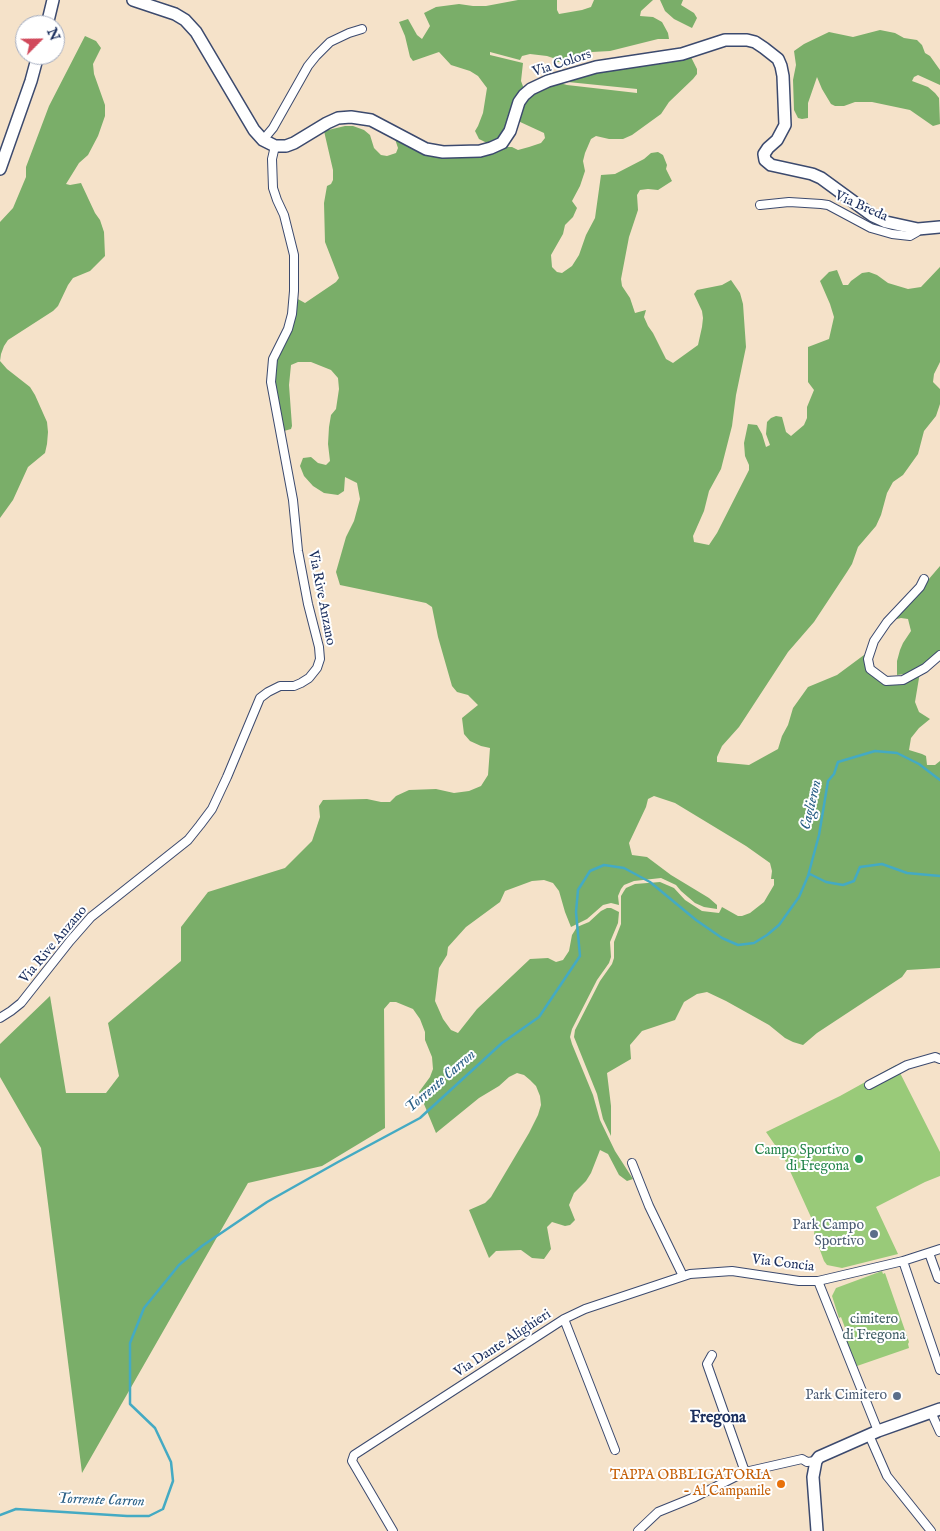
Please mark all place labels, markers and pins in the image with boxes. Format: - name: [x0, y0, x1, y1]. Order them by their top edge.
- place label: Campo Sportivo di Fregona: [754, 1143, 849, 1176]
- marker: Campo Sportivo di Fregona: [853, 1153, 865, 1165]
- place label: Park Campo Sportivo: [792, 1218, 864, 1250]
- marker: Park Campo Sportivo: [868, 1228, 880, 1240]
- place label: Park Cimitero: [805, 1388, 887, 1404]
- marker: Park Cimitero: [891, 1390, 903, 1402]
- place label: TAPPA OBBLIGATORIA - Al Campanile: [610, 1468, 771, 1500]
- marker: TAPPA OBBLIGATORIA - Al Campanile: [775, 1478, 787, 1490]

